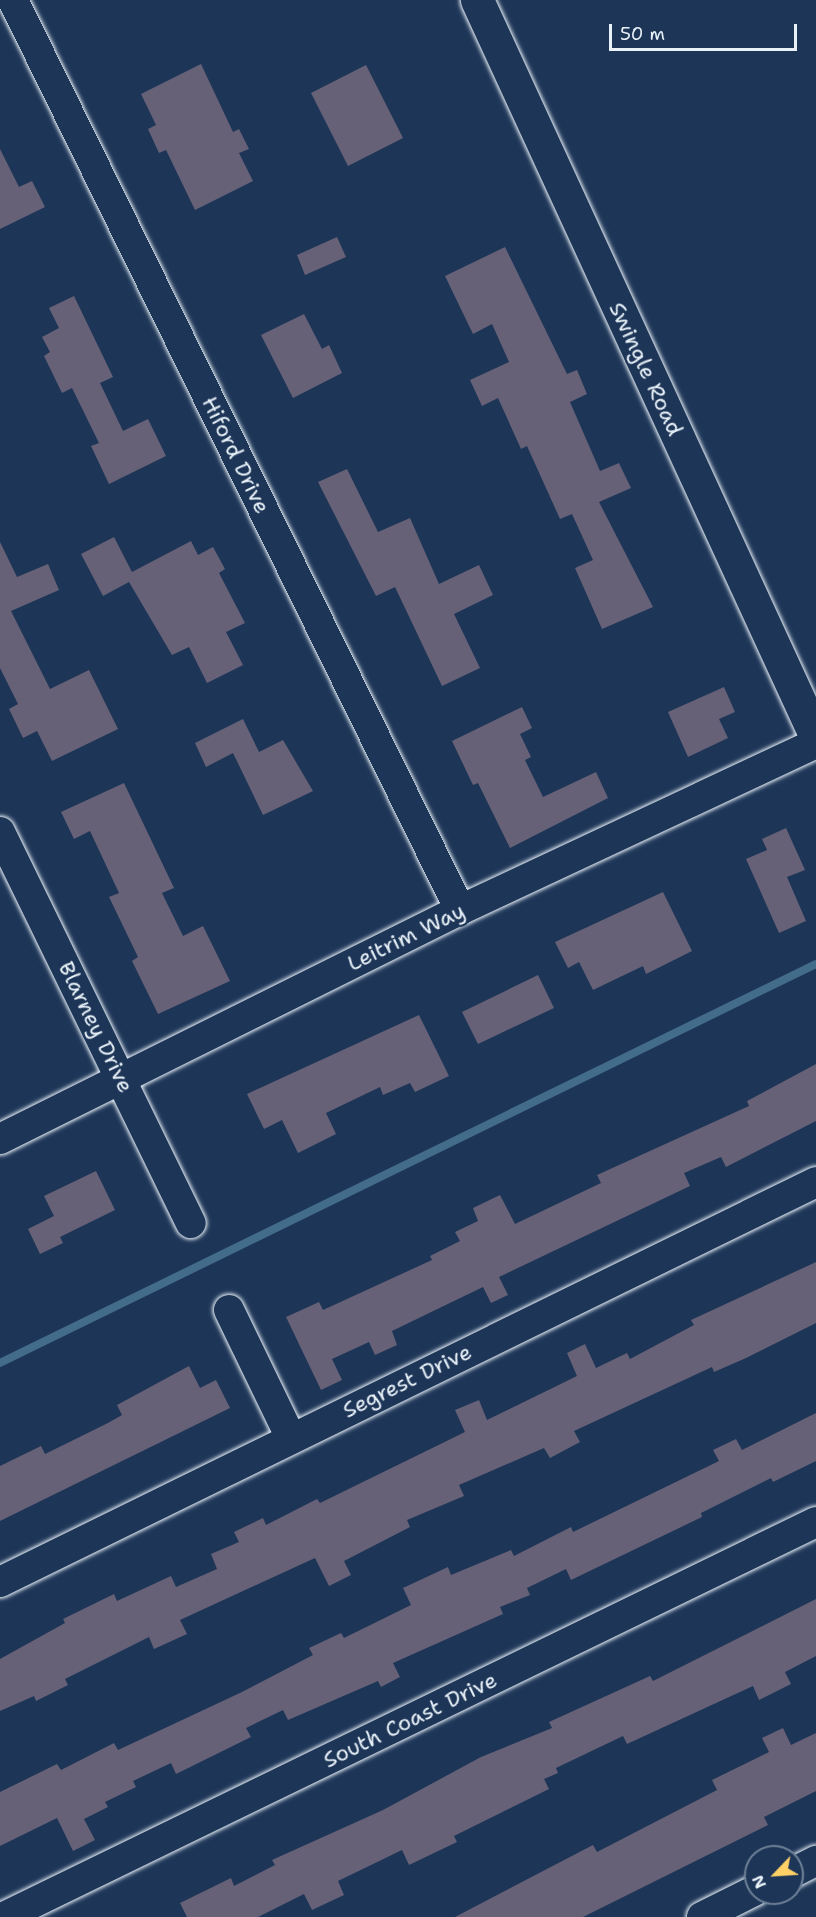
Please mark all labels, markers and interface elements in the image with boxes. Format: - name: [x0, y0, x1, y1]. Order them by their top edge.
- scale bar: [612, 12, 800, 50]
- text: 50 m: [620, 22, 665, 46]
- street label: Swingle Road: [603, 298, 689, 440]
- street label: Hiford Drive: [196, 392, 276, 518]
- street label: Leitrim Way: [343, 897, 469, 977]
- street label: Blarney Drive: [53, 957, 139, 1097]
- street label: Segrest Drive: [338, 1338, 476, 1424]
- street label: South Coast Drive: [319, 1667, 501, 1773]
- north arrow: [744, 1845, 804, 1905]
- text: N: [747, 1872, 771, 1892]

